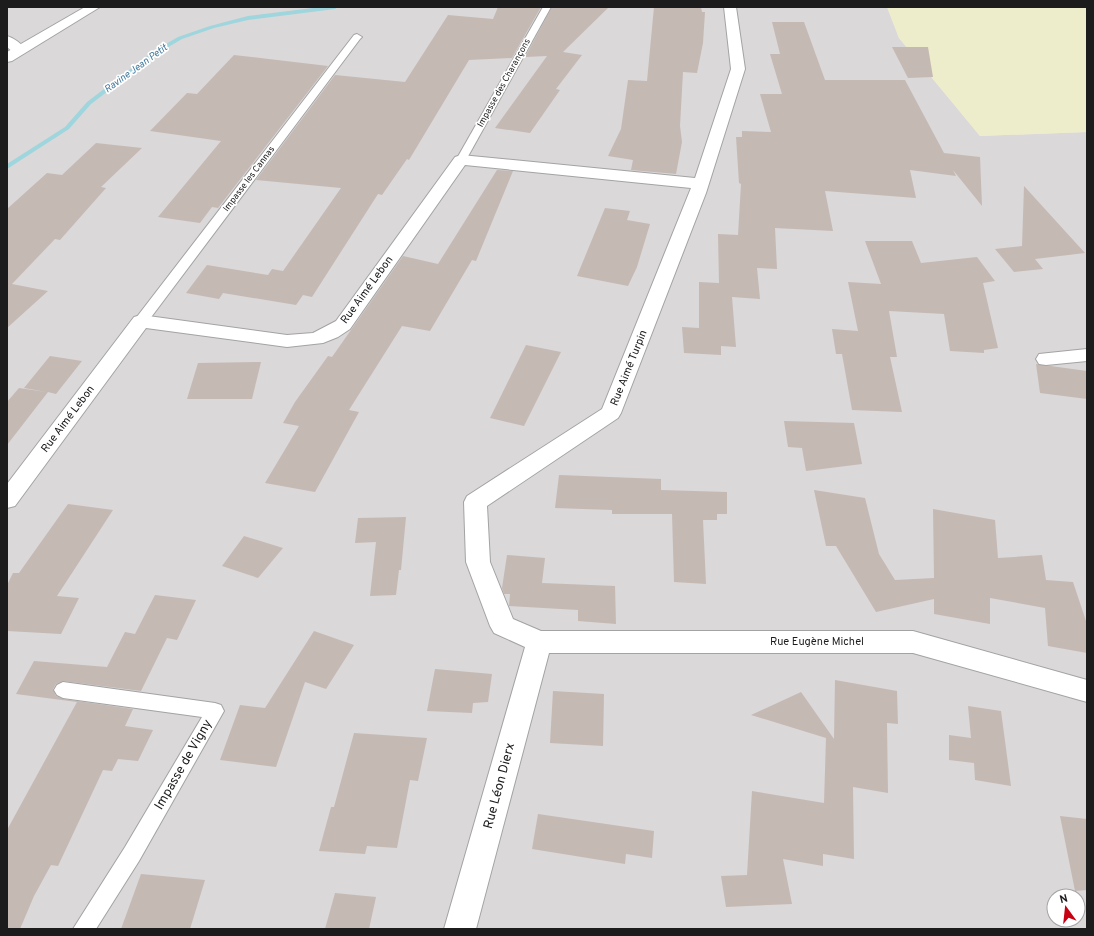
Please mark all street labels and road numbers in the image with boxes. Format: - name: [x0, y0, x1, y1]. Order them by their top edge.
- street label: Impasse des Charançons: [475, 37, 533, 129]
- street label: Impasse les Cannas: [221, 144, 277, 214]
- street label: Rue Aimé Lebon: [338, 253, 396, 327]
- street label: Rue Aimé Turpin: [607, 328, 651, 408]
- street label: Rue Aimé Lebon: [38, 383, 98, 455]
- street label: Rue Eugène Michel: [770, 635, 864, 649]
- street label: Impasse de Vigny: [152, 717, 216, 813]
- street label: Rue Léon Dierx: [481, 741, 519, 831]

